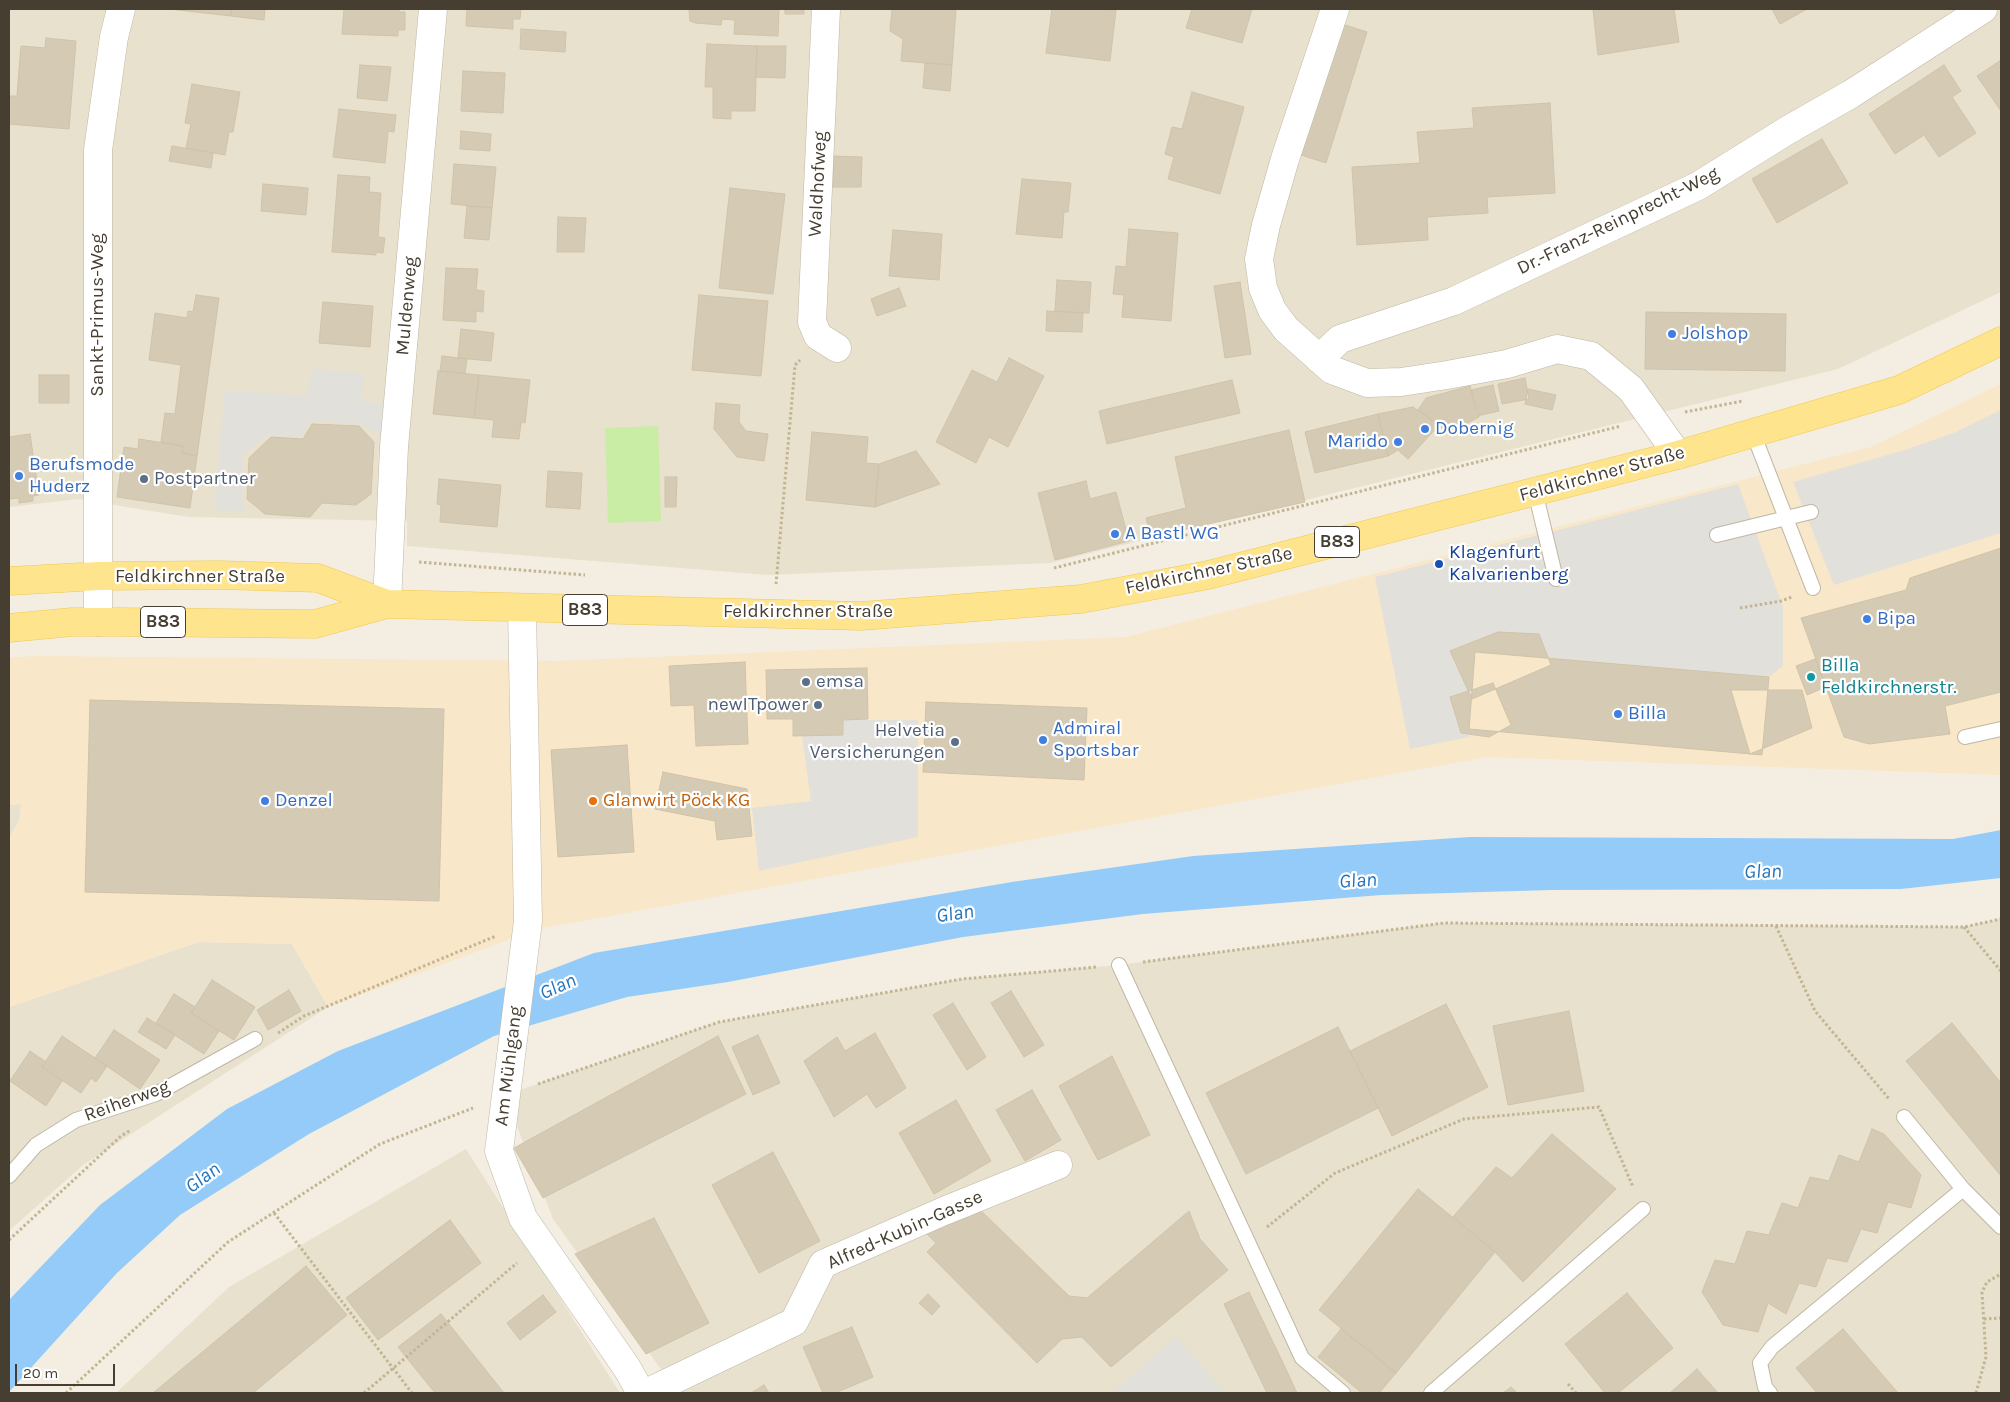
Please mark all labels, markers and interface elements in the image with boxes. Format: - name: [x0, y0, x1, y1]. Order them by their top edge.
- street label: Waldhofweg: [804, 130, 832, 238]
- street label: Dr.-Franz-Reinprecht-Weg: [1513, 162, 1723, 280]
- street label: Sankt-Primus-Weg: [87, 233, 109, 397]
- street label: Muldenweg: [391, 255, 423, 357]
- place label: Jolshop: [1682, 323, 1748, 345]
- marker: Jolshop: [1666, 328, 1678, 340]
- place label: Dobernig: [1435, 418, 1514, 440]
- marker: Dobernig: [1419, 423, 1431, 435]
- place label: Marido: [1327, 431, 1388, 453]
- marker: Marido: [1392, 436, 1404, 448]
- street label: Feldkirchner Straße: [1517, 441, 1687, 507]
- place label: Berufsmode Huderz: [29, 454, 134, 498]
- place label: Postpartner: [154, 468, 256, 490]
- marker: Berufsmode Huderz: [13, 470, 25, 482]
- marker: Postpartner: [138, 473, 150, 485]
- place label: A Bastl WG: [1125, 523, 1219, 545]
- road number: B83: [1314, 526, 1360, 558]
- marker: A Bastl WG: [1109, 528, 1121, 540]
- street label: Feldkirchner Straße: [1123, 542, 1295, 600]
- place label: Klagenfurt Kalvarienberg: [1449, 542, 1568, 586]
- marker: Klagenfurt Kalvarienberg: [1433, 558, 1445, 570]
- street label: Feldkirchner Straße: [115, 566, 285, 588]
- road number: B83: [562, 594, 608, 626]
- street label: Feldkirchner Straße: [723, 601, 893, 623]
- road number: B83: [140, 606, 186, 638]
- place label: Bipa: [1877, 608, 1916, 630]
- marker: Bipa: [1861, 613, 1873, 625]
- place label: Billa Feldkirchnerstr.: [1821, 655, 1957, 699]
- place label: emsa: [816, 671, 864, 693]
- marker: Billa Feldkirchnerstr.: [1805, 671, 1817, 683]
- marker: emsa: [800, 676, 812, 688]
- place label: newITpower: [708, 694, 808, 716]
- marker: newITpower: [812, 699, 824, 711]
- place label: Billa: [1628, 703, 1667, 725]
- marker: Billa: [1612, 708, 1624, 720]
- place label: Admiral Sportsbar: [1053, 718, 1139, 762]
- place label: Helvetia Versicherungen: [810, 720, 945, 764]
- marker: Admiral Sportsbar: [1037, 734, 1049, 746]
- marker: Helvetia Versicherungen: [949, 736, 961, 748]
- place label: Denzel: [275, 790, 333, 812]
- place label: Glanwirt Pöck KG: [603, 790, 750, 812]
- marker: Denzel: [259, 795, 271, 807]
- marker: Glanwirt Pöck KG: [587, 795, 599, 807]
- water label: Glan: [1744, 860, 1782, 884]
- water label: Glan: [1339, 868, 1377, 894]
- water label: Glan: [935, 900, 975, 928]
- water label: Glan: [536, 968, 580, 1006]
- street label: Am Mühlgang: [490, 1005, 528, 1127]
- street label: Reiherweg: [81, 1075, 173, 1127]
- water label: Glan: [181, 1157, 225, 1199]
- street label: Alfred-Kubin-Gasse: [824, 1185, 986, 1275]
- scale bar: [18, 1354, 118, 1386]
- text: 20 m: [23, 1364, 58, 1382]

